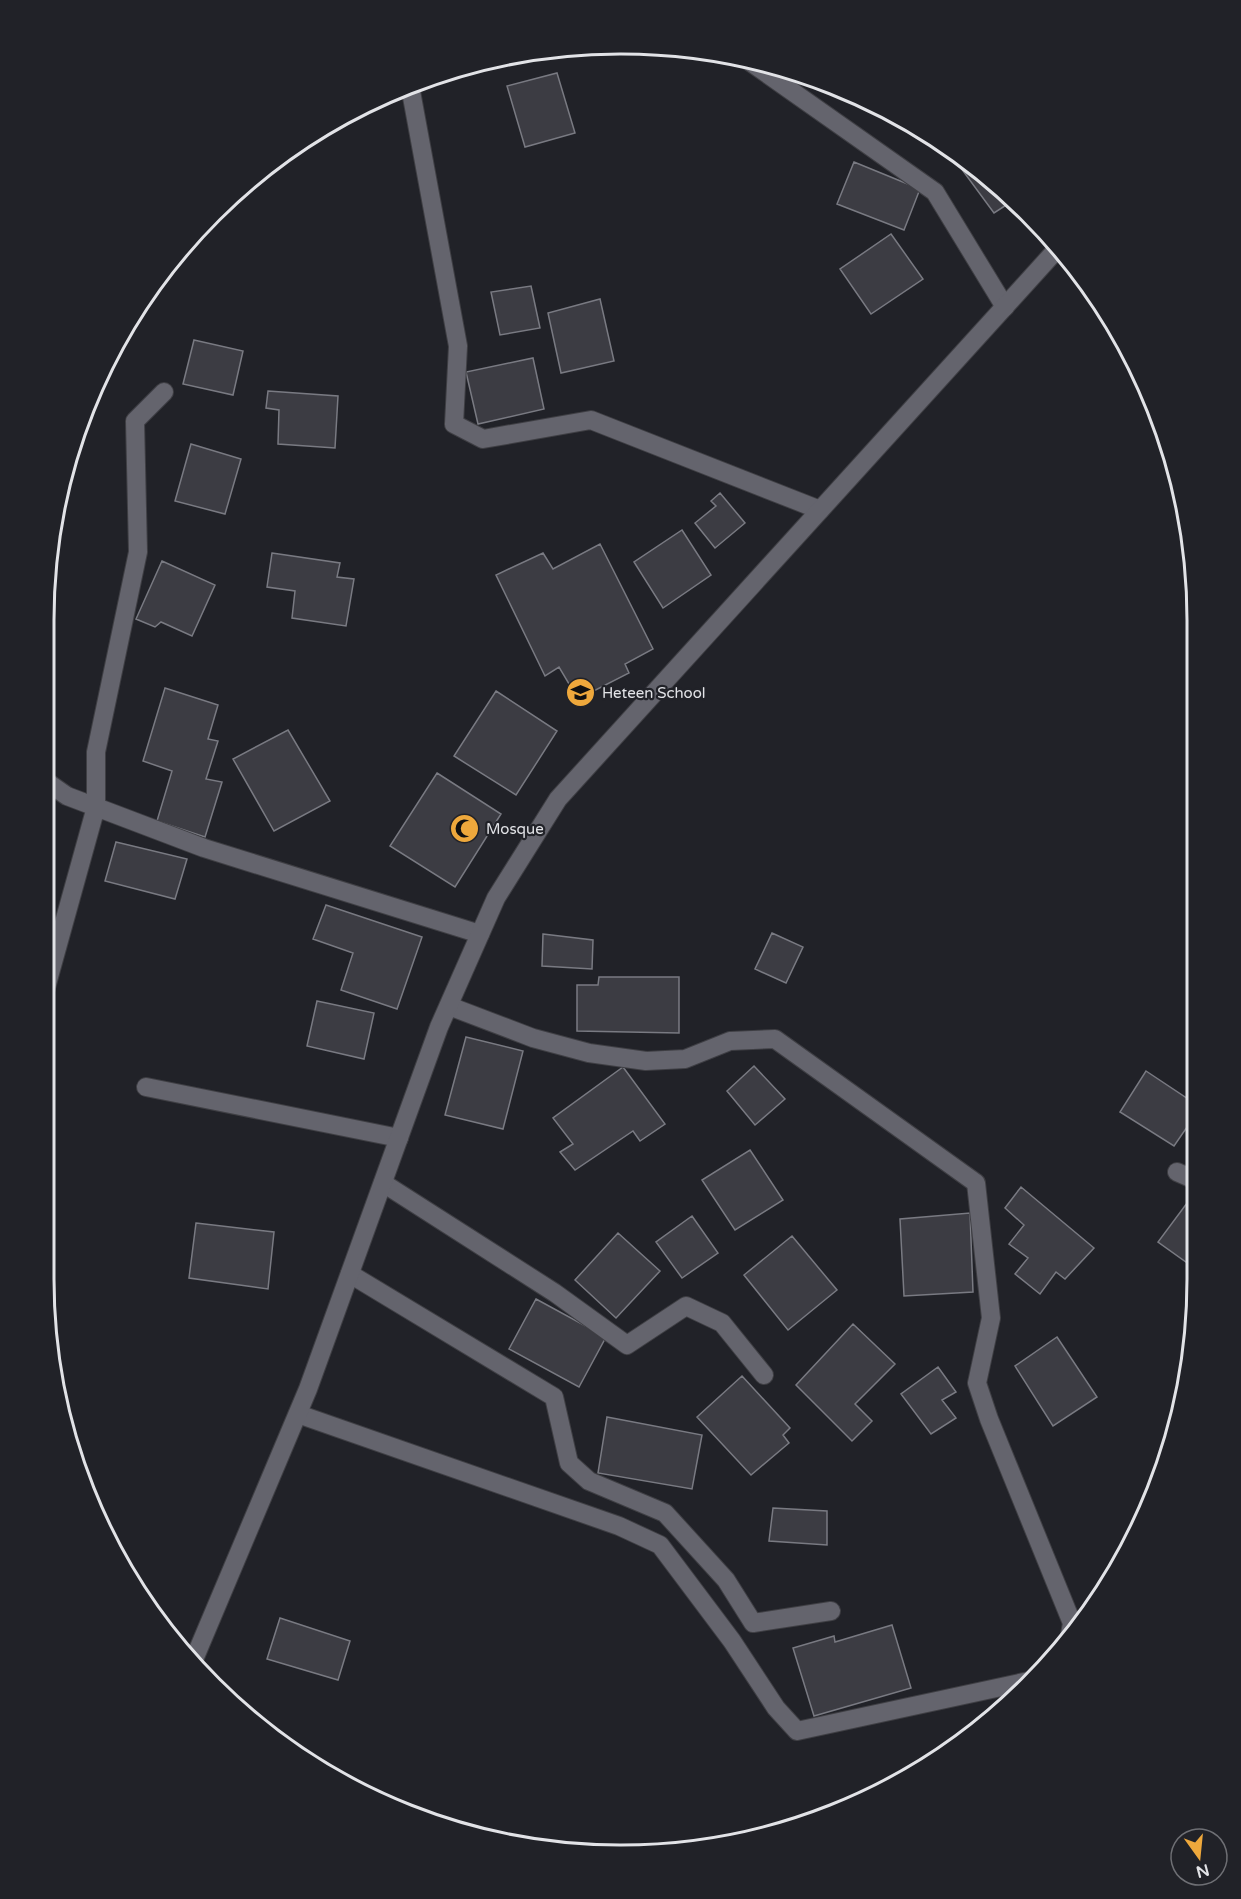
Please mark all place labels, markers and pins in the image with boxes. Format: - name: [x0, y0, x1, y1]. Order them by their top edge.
- school or university icon: Heteen School: [565, 677, 597, 709]
- place label: Heteen School: [602, 684, 706, 702]
- mosque icon: Mosque: [449, 813, 481, 845]
- place label: Mosque: [486, 820, 544, 838]

